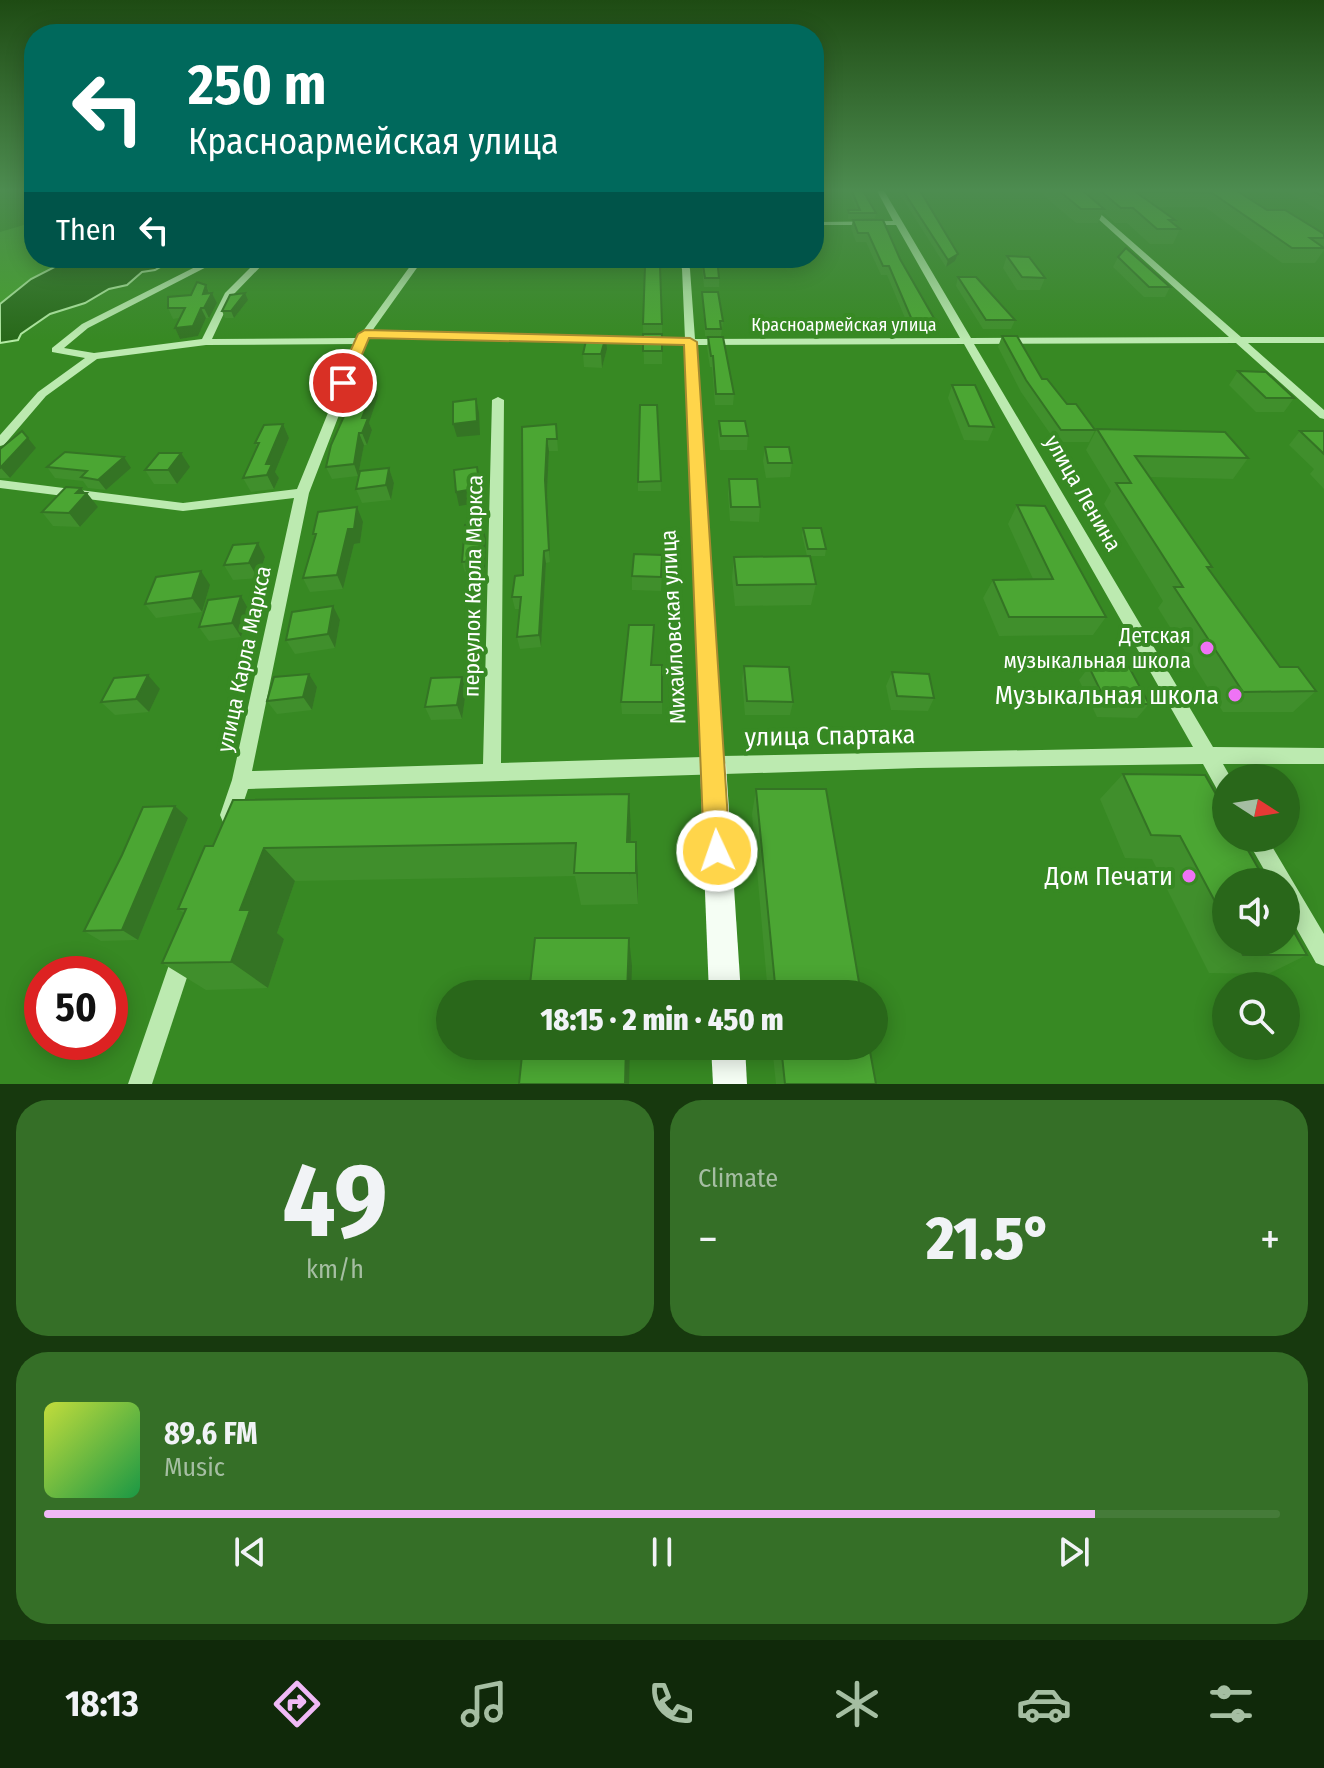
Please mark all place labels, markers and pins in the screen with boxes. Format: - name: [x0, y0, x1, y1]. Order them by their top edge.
- pin: [309, 349, 377, 417]
- place label: Детская музыкальная школа: [1004, 622, 1191, 674]
- marker: Детская музыкальная школа: [1198, 639, 1216, 657]
- place label: Музыкальная школа: [995, 680, 1219, 711]
- marker: Музыкальная школа: [1226, 686, 1244, 704]
- place label: Дом Печати: [1044, 861, 1173, 892]
- marker: Дом Печати: [1180, 867, 1198, 885]

